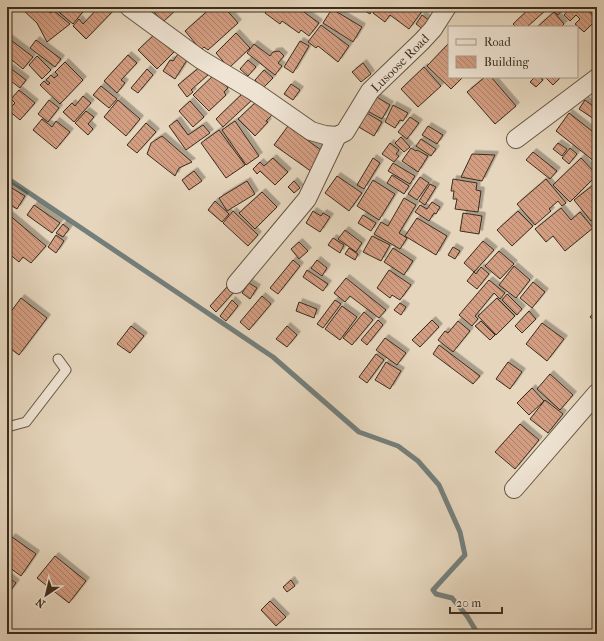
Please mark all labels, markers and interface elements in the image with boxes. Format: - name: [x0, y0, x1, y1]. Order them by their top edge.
- legend: [448, 26, 578, 78]
- street label: Lusoose Road: [368, 30, 433, 95]
- text: Road: [484, 35, 511, 49]
- text: Building: [484, 55, 529, 69]
- north arrow: [26, 575, 66, 615]
- scale bar: [450, 589, 502, 615]
- text: N: [33, 595, 48, 611]
- text: 20 m: [456, 596, 481, 610]

